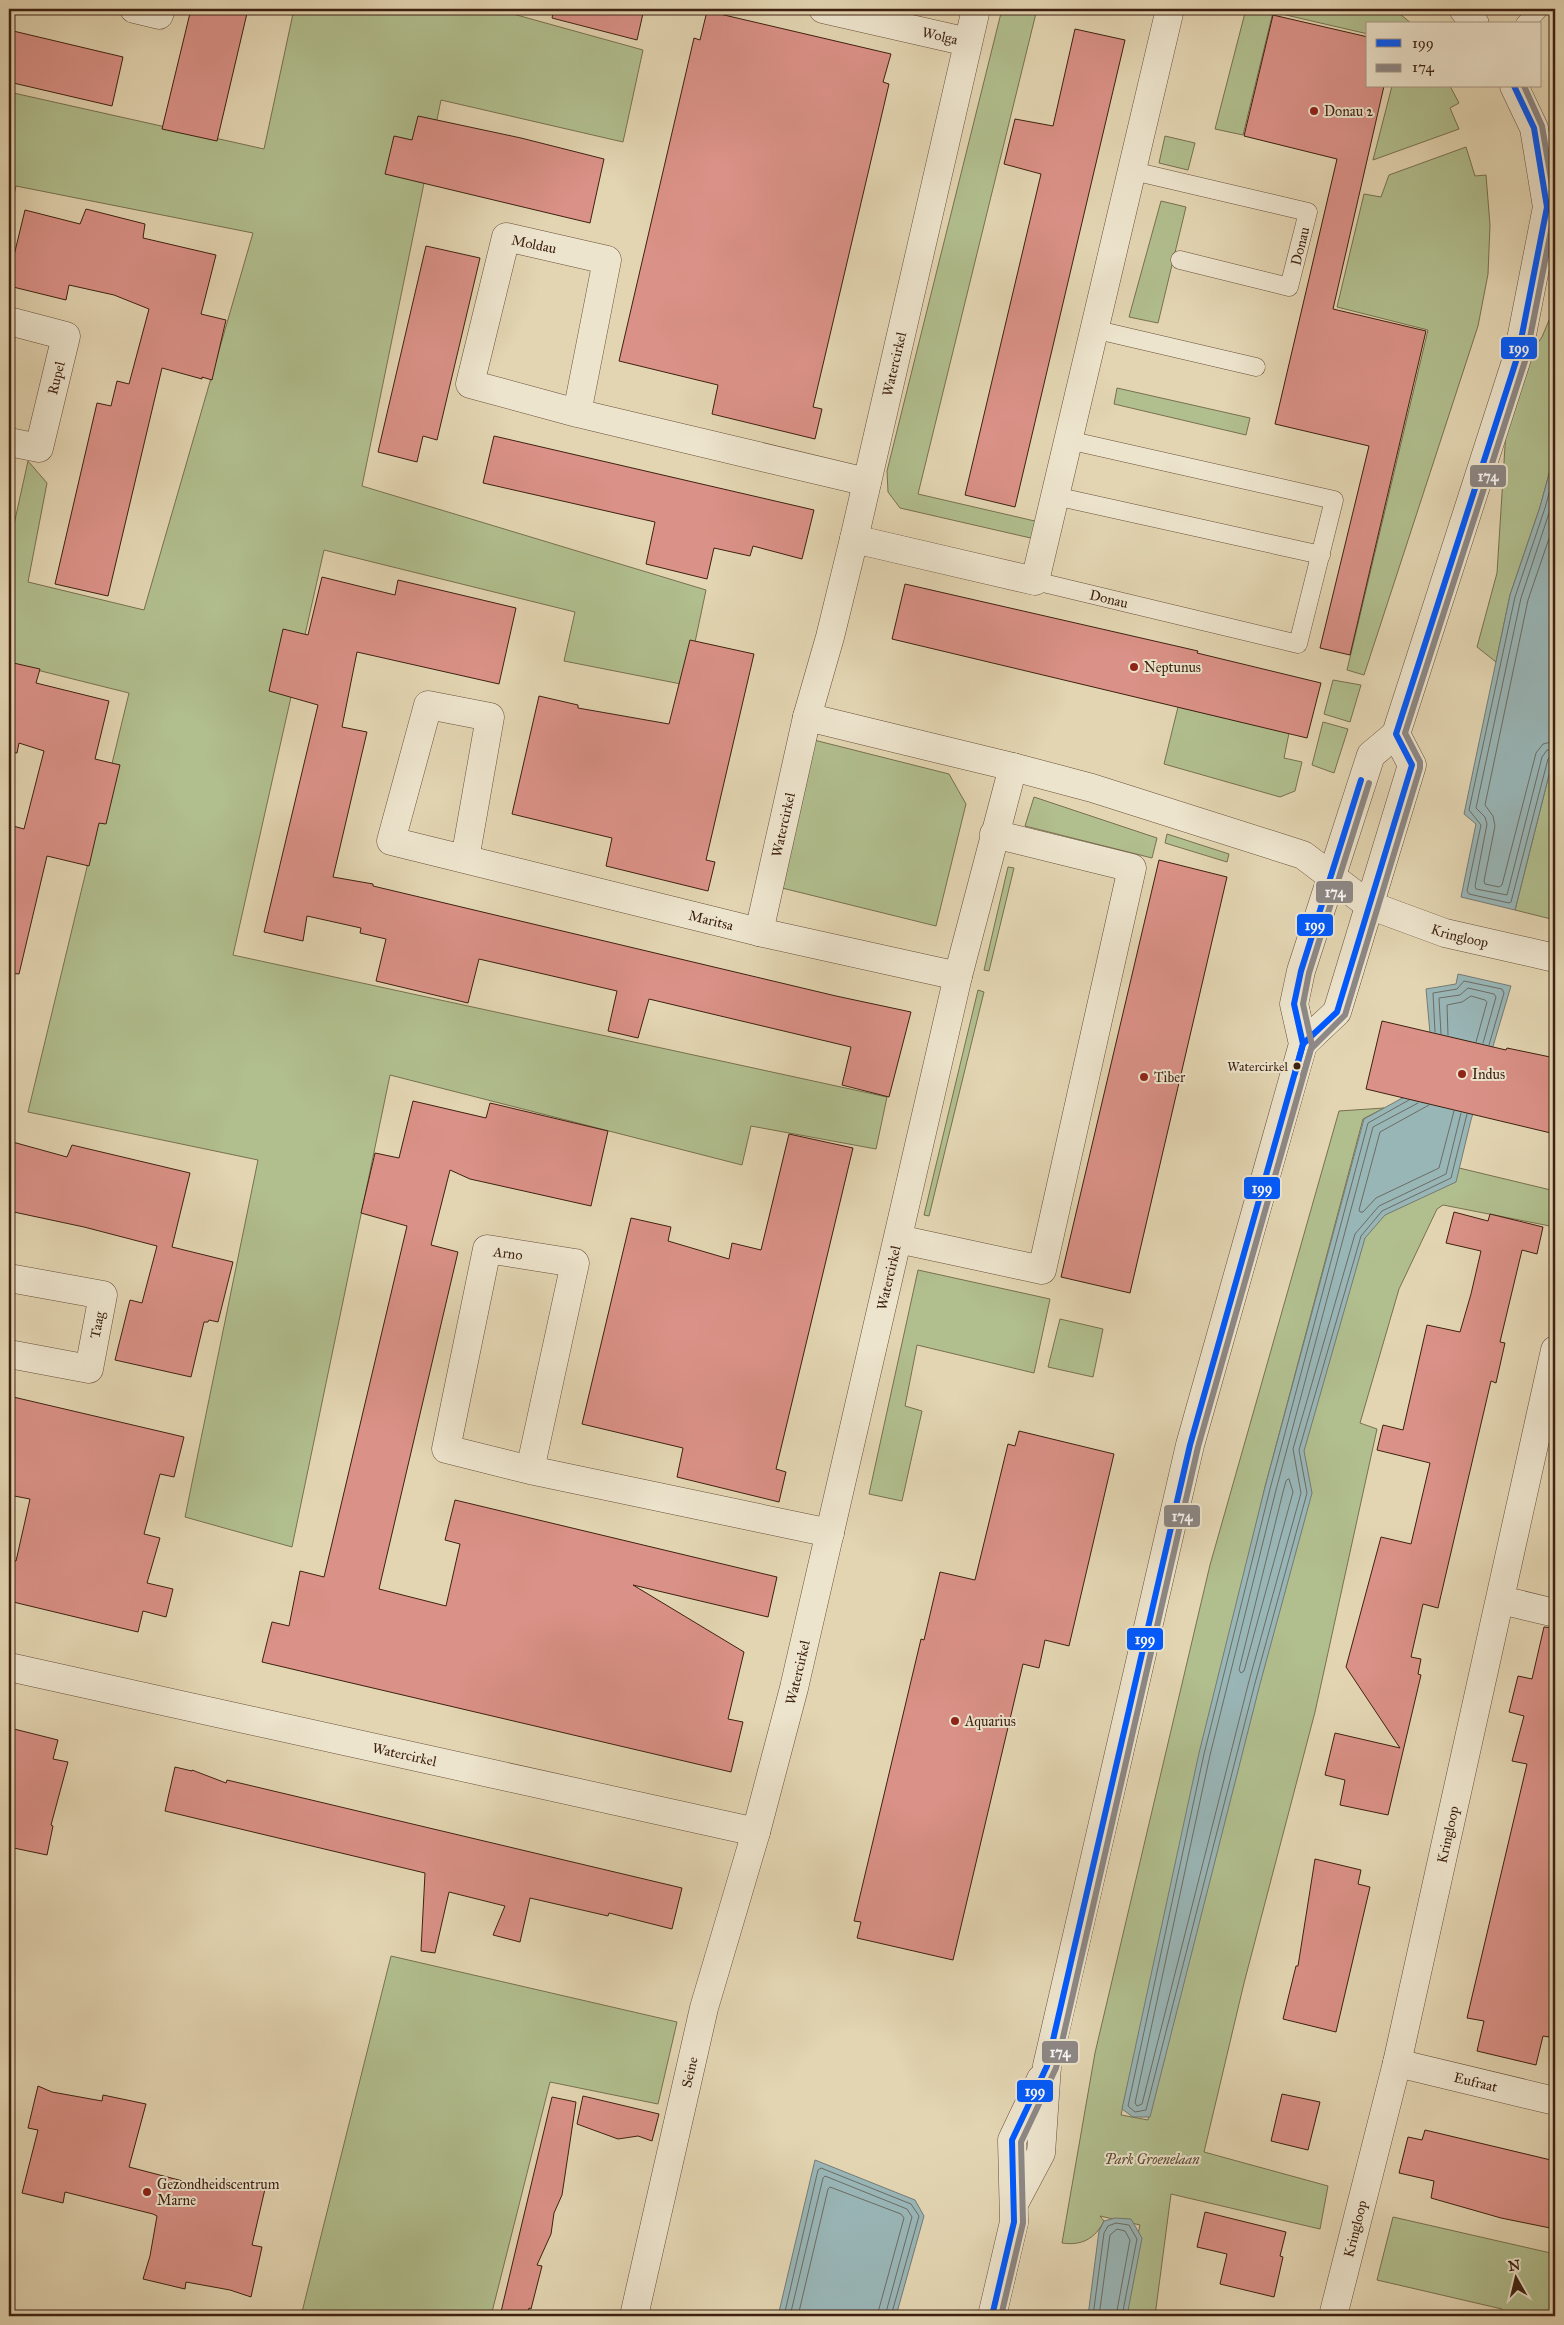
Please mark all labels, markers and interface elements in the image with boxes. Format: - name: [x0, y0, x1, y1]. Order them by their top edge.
- legend: [1366, 22, 1542, 88]
- street label: Wolga: [920, 24, 959, 48]
- text: 199: [1412, 34, 1434, 52]
- text: 174: [1412, 58, 1435, 76]
- place label: Donau 2: [1324, 103, 1373, 120]
- marker: Donau 2: [1308, 105, 1320, 117]
- street label: Donau: [1288, 225, 1314, 267]
- street label: Moldau: [510, 231, 558, 258]
- street label: Watercirkel: [879, 330, 910, 398]
- line badge: 199: [1500, 336, 1538, 360]
- text: 199: [1509, 340, 1529, 358]
- street label: Rupel: [44, 359, 69, 397]
- line badge: 174: [1469, 464, 1507, 488]
- text: 174: [1478, 468, 1499, 486]
- street label: Donau: [1088, 586, 1130, 612]
- place label: Neptunus: [1144, 659, 1201, 676]
- marker: Neptunus: [1128, 661, 1140, 673]
- street label: Watercirkel: [768, 791, 799, 859]
- line badge: 174: [1315, 880, 1354, 904]
- text: 174: [1325, 884, 1346, 902]
- street label: Maritsa: [687, 907, 735, 934]
- line badge: 199: [1296, 913, 1334, 937]
- text: 199: [1305, 917, 1325, 935]
- street label: Kringloop: [1429, 921, 1490, 952]
- place label: Watercirkel: [1227, 1059, 1288, 1075]
- marker: Watercirkel: [1292, 1061, 1302, 1071]
- place label: Indus: [1472, 1066, 1505, 1083]
- marker: Indus: [1456, 1068, 1468, 1080]
- place label: Tiber: [1154, 1069, 1186, 1086]
- marker: Tiber: [1138, 1071, 1150, 1083]
- line badge: 199: [1243, 1176, 1281, 1200]
- text: 199: [1252, 1180, 1272, 1198]
- street label: Arno: [491, 1243, 524, 1264]
- street label: Watercirkel: [873, 1244, 905, 1312]
- street label: Taag: [87, 1310, 109, 1340]
- line badge: 174: [1163, 1504, 1201, 1528]
- text: 174: [1172, 1508, 1193, 1526]
- line badge: 199: [1126, 1627, 1164, 1651]
- text: 199: [1135, 1631, 1155, 1649]
- street label: Watercirkel: [782, 1638, 814, 1706]
- place label: Aquarius: [964, 1713, 1016, 1731]
- marker: Aquarius: [949, 1715, 961, 1727]
- street label: Watercirkel: [371, 1739, 438, 1770]
- street label: Kringloop: [1434, 1804, 1463, 1865]
- line badge: 174: [1041, 2040, 1079, 2064]
- text: 174: [1050, 2044, 1071, 2062]
- street label: Seine: [678, 2055, 702, 2089]
- street label: Eufraat: [1452, 2069, 1499, 2096]
- line badge: 199: [1016, 2079, 1054, 2103]
- text: 199: [1025, 2083, 1045, 2101]
- park label: Park Groenelaan: [1104, 2151, 1200, 2168]
- place label: Gezondheidscentrum Marne: [157, 2176, 280, 2209]
- marker: Gezondheidscentrum Marne: [141, 2186, 153, 2198]
- street label: Kringloop: [1340, 2199, 1371, 2259]
- north arrow: [1492, 2252, 1542, 2302]
- text: N: [1507, 2256, 1521, 2275]

